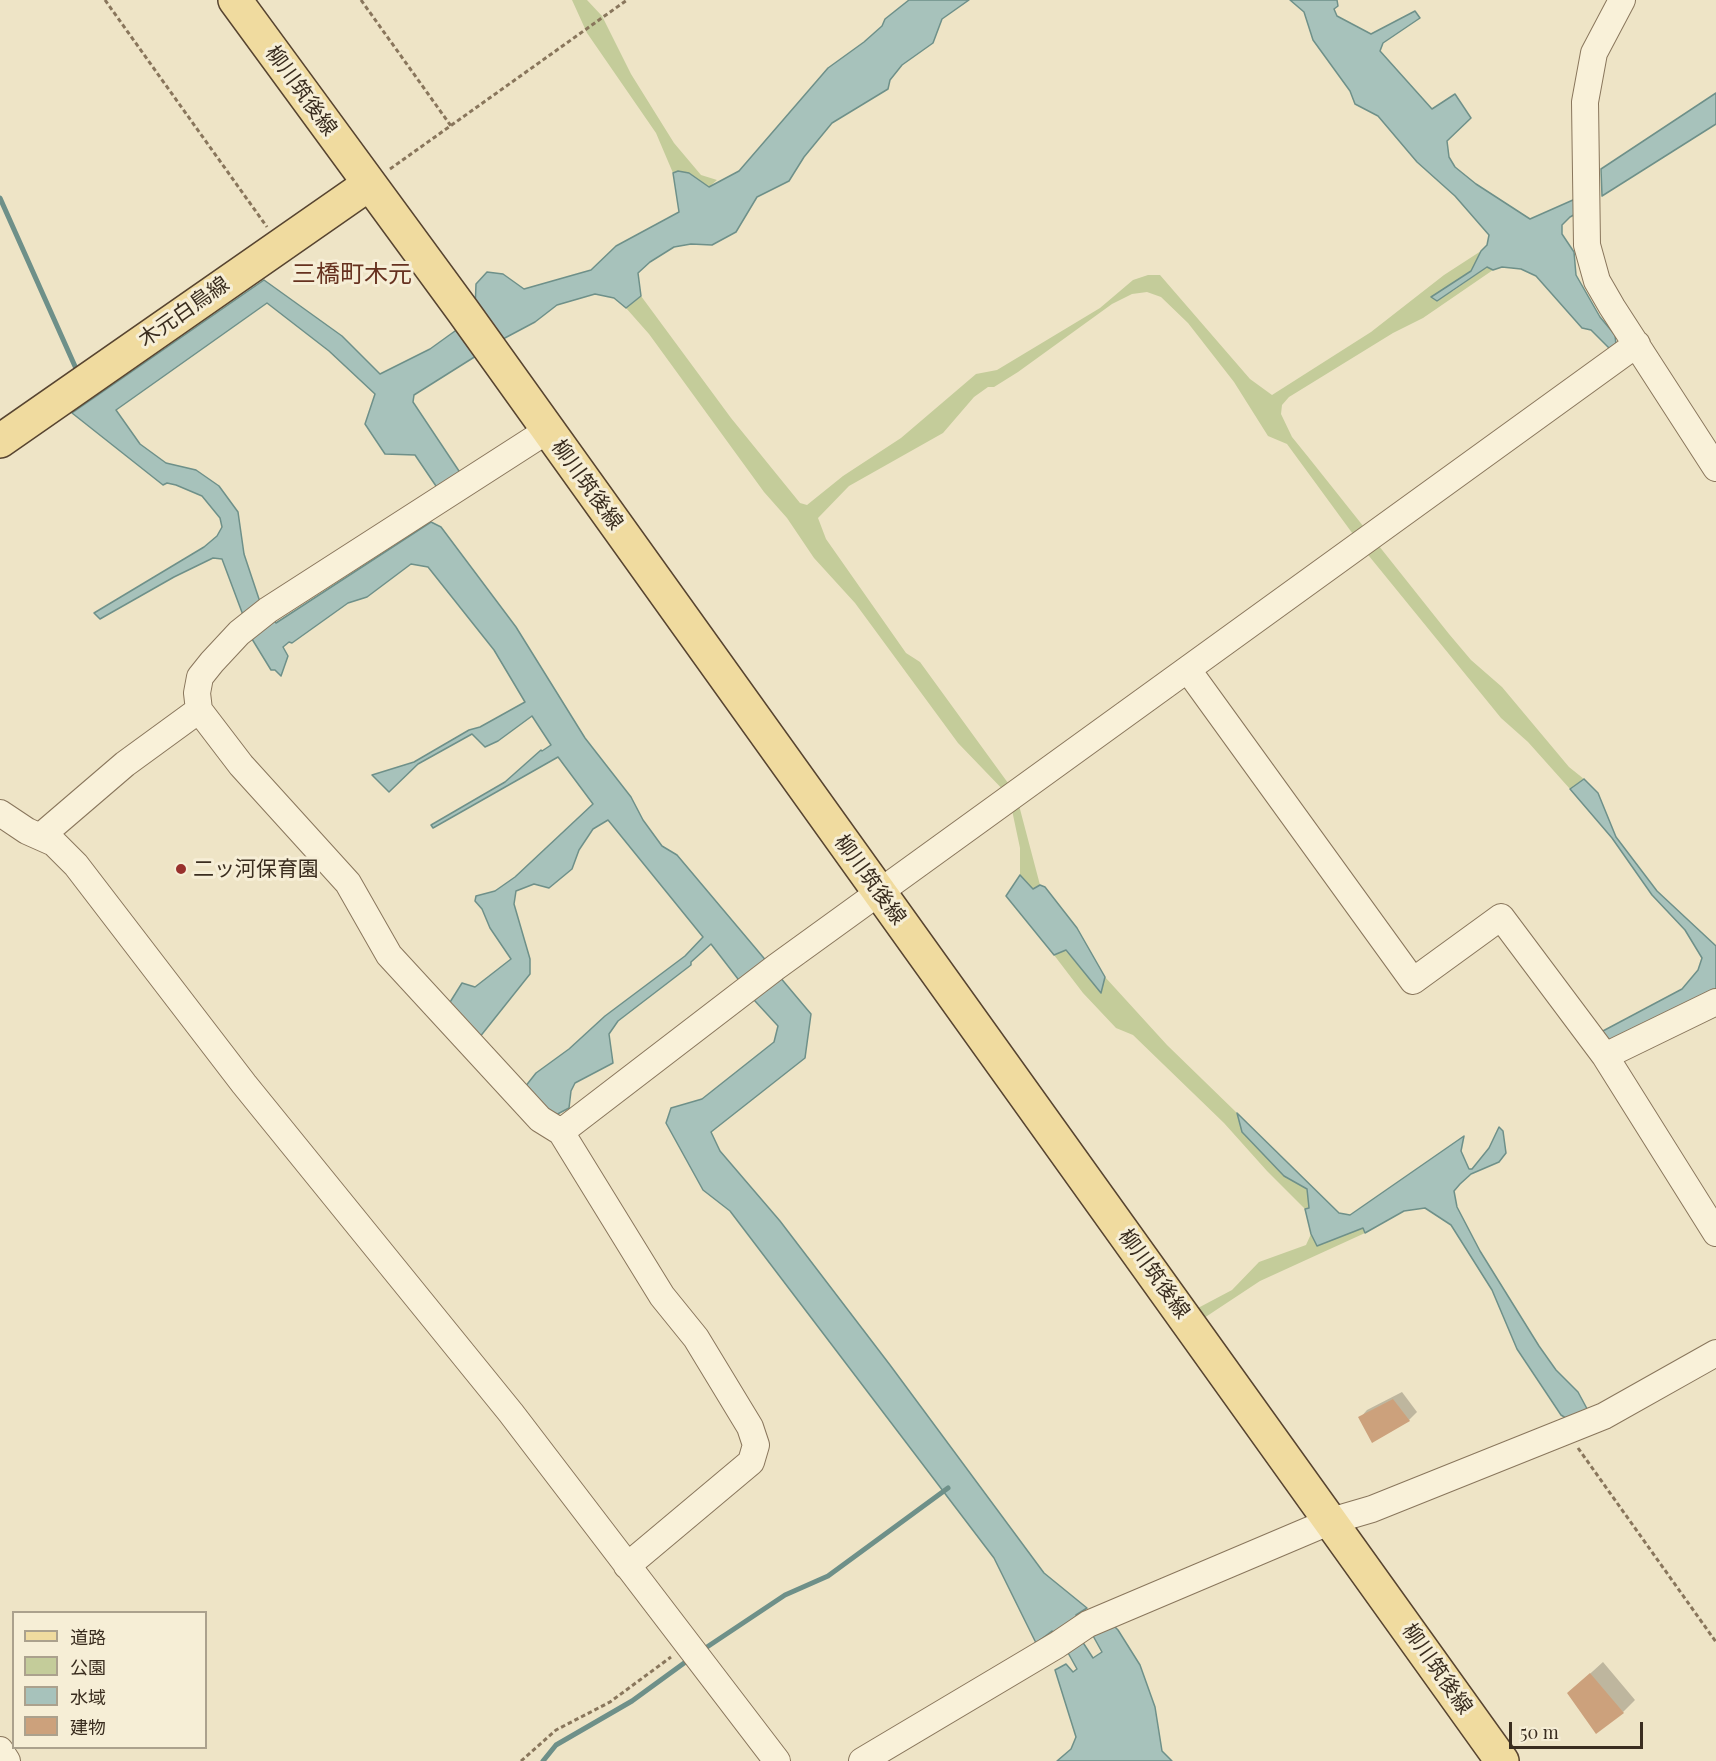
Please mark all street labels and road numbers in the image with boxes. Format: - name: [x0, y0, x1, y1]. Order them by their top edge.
- street label: 柳川筑後線: [260, 41, 342, 141]
- street label: 木元白鳥線: [134, 272, 234, 352]
- street label: 柳川筑後線: [546, 435, 628, 535]
- street label: 柳川筑後線: [829, 830, 911, 930]
- street label: 柳川筑後線: [1113, 1224, 1195, 1324]
- street label: 柳川筑後線: [1397, 1619, 1477, 1719]

